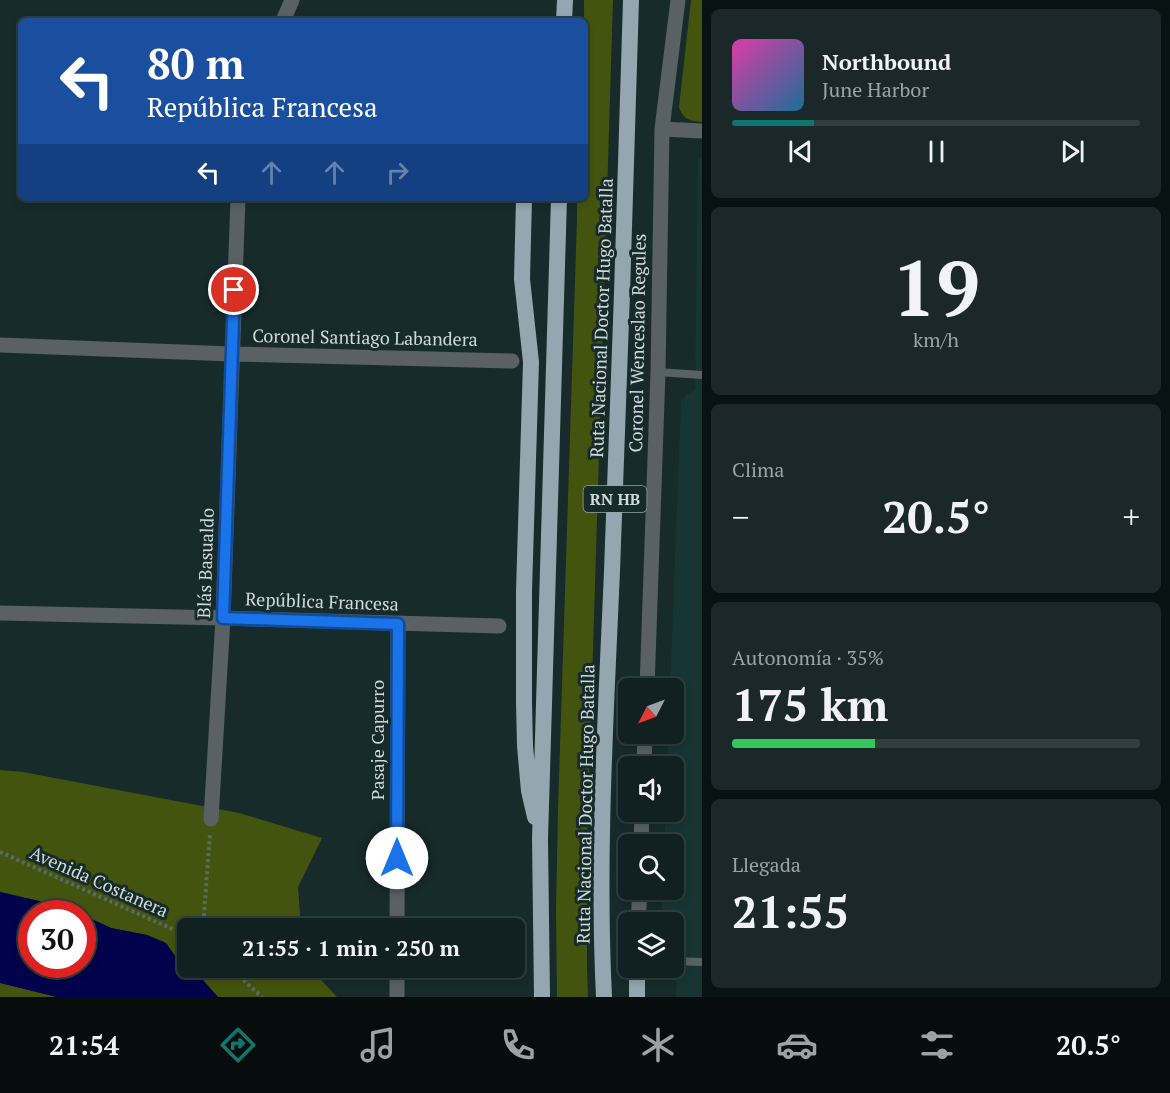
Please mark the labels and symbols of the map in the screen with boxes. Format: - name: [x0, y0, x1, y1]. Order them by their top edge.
- street label: Ruta Nacional Doctor Hugo Batalla: [584, 178, 618, 458]
- street label: Coronel Wenceslao Regules: [623, 233, 651, 453]
- pin: [208, 264, 259, 315]
- street label: Coronel Santiago Labandera: [252, 323, 478, 351]
- road number: RN HB: [584, 486, 646, 512]
- street label: Blás Basualdo: [191, 507, 219, 619]
- street label: República Francesa: [245, 586, 399, 616]
- street label: Ruta Nacional Doctor Hugo Batalla: [571, 664, 599, 944]
- north arrow: [618, 678, 684, 744]
- street label: Pasaje Capurro: [365, 680, 389, 800]
- position arrow: [365, 826, 429, 890]
- street label: Avenida Costanera: [27, 840, 172, 922]
- speed limit sign: 30: [18, 900, 96, 978]

